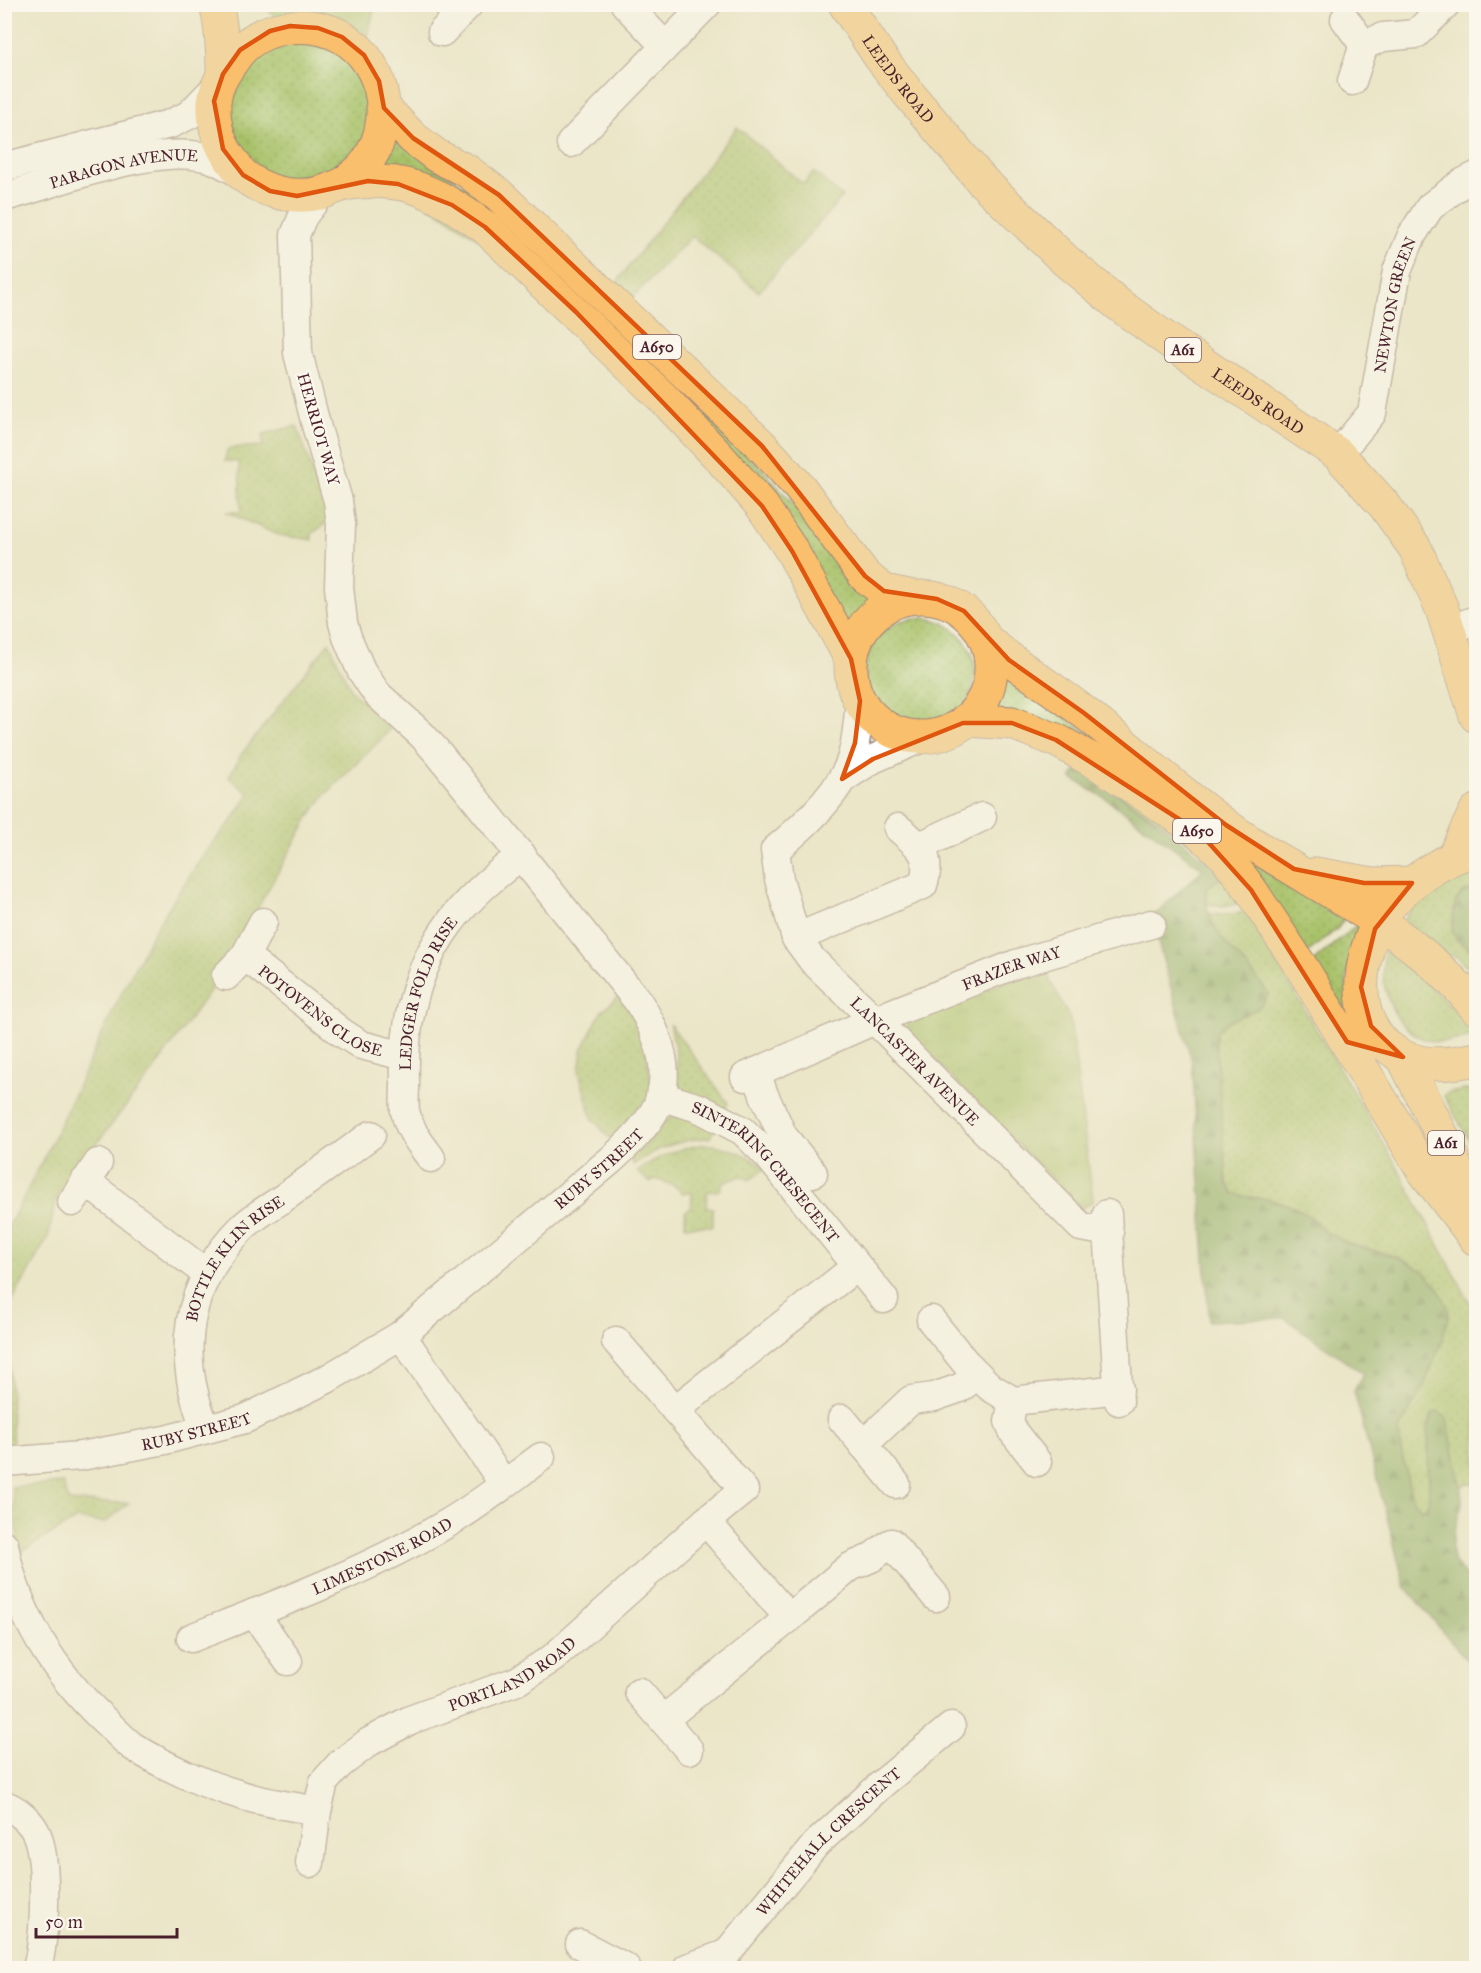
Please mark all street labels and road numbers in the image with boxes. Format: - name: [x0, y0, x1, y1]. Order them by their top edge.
- street label: LEEDS ROAD: [858, 31, 938, 127]
- street label: PARAGON AVENUE: [47, 145, 199, 193]
- street label: NEWTON GREEN: [1370, 234, 1420, 374]
- road number: A650: [633, 335, 681, 359]
- road number: A61: [1165, 338, 1201, 362]
- street label: LEEDS ROAD: [1209, 364, 1308, 439]
- street label: HERRIOT WAY: [293, 371, 344, 488]
- road number: A650: [1173, 819, 1221, 843]
- street label: LEDGER FOLD RISE: [396, 913, 461, 1071]
- street label: FRAZER WAY: [959, 942, 1064, 995]
- street label: POTOVENS CLOSE: [254, 961, 384, 1060]
- street label: LANCASTER AVENUE: [846, 993, 983, 1129]
- street label: SINTERING CRESECENT: [690, 1097, 843, 1246]
- street label: RUBY STREET: [550, 1125, 648, 1213]
- road number: A61: [1428, 1131, 1464, 1155]
- street label: BOTTLE KLIN RISE: [182, 1191, 288, 1323]
- street label: RUBY STREET: [140, 1408, 255, 1454]
- street label: LIMESTONE ROAD: [309, 1514, 456, 1599]
- street label: PORTLAND ROAD: [446, 1633, 580, 1715]
- street label: WHITEHALL CRESCENT: [753, 1763, 905, 1919]

